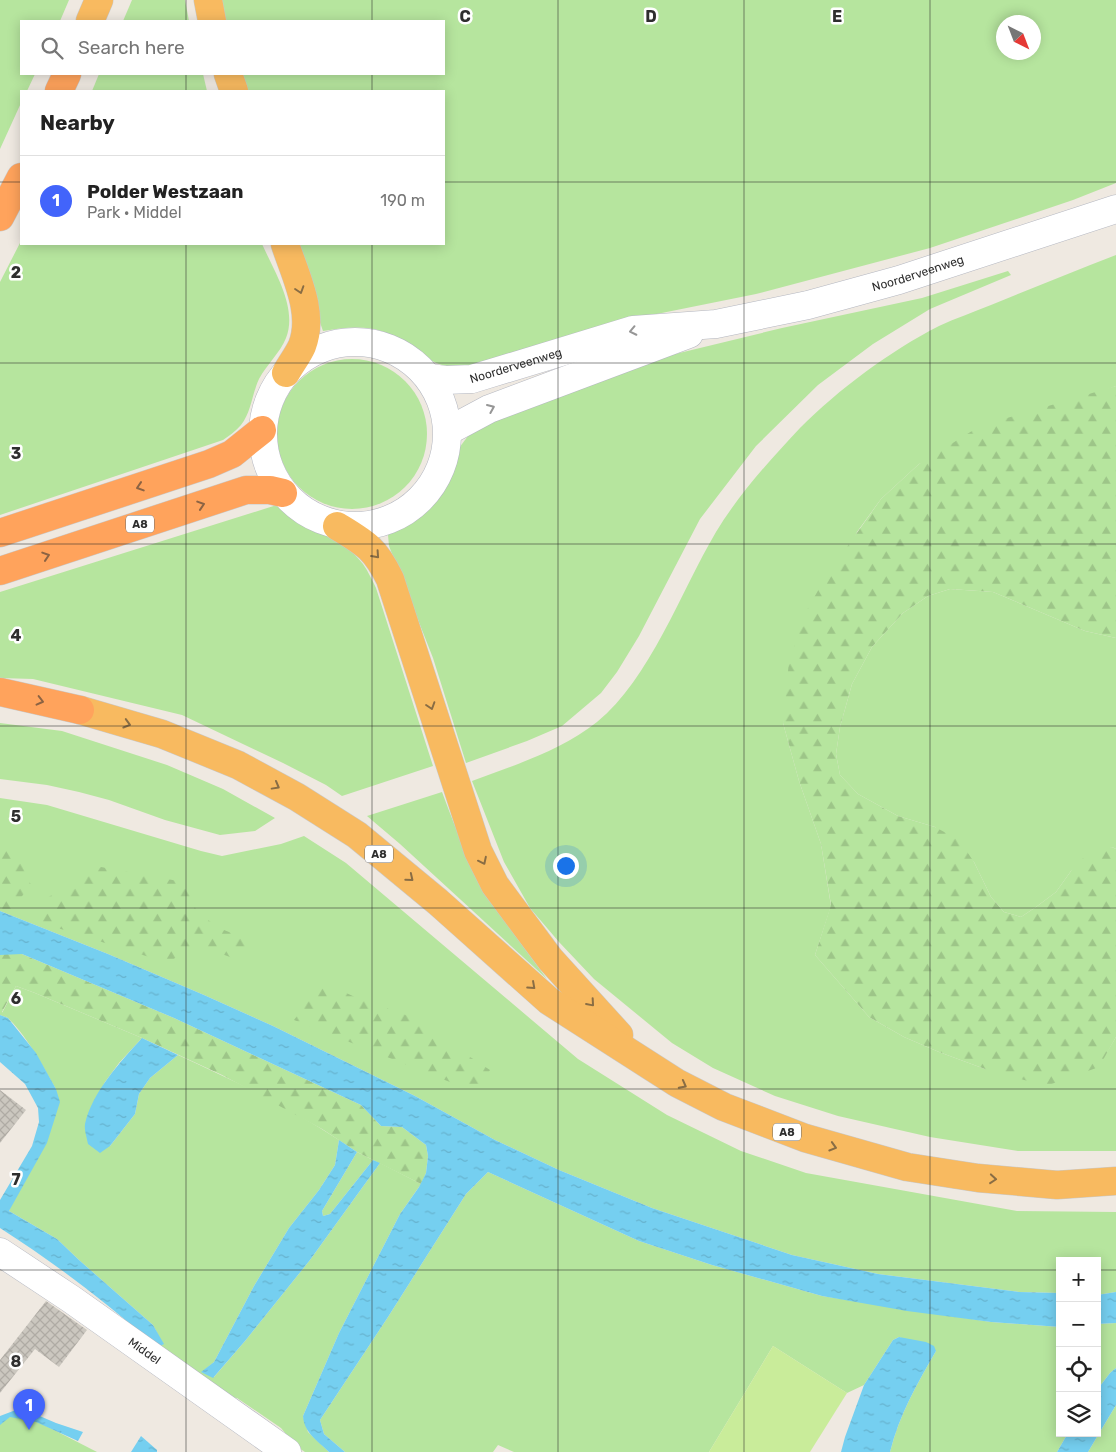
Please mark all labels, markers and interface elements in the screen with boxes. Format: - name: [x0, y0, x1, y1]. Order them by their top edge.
- text: C: [459, 7, 471, 26]
- text: D: [645, 7, 657, 26]
- text: E: [832, 7, 842, 26]
- north arrow: [996, 15, 1041, 60]
- search box: [20, 20, 445, 75]
- icon: search: [38, 34, 66, 62]
- text: Search here: [78, 36, 185, 59]
- text: Nearby: [40, 110, 115, 135]
- text: Polder Westzaan: [87, 180, 243, 203]
- text: 1: [52, 191, 60, 210]
- text: 190 m: [380, 191, 425, 210]
- text: Park · Middel: [87, 203, 182, 222]
- street label: Noorderveenweg: [870, 252, 966, 294]
- text: 2: [11, 263, 21, 282]
- one-way arrow: [295, 285, 305, 294]
- one-way arrow: [628, 326, 637, 336]
- street label: Noorderveenweg: [468, 345, 564, 386]
- one-way arrow: [486, 404, 495, 415]
- text: 3: [11, 444, 21, 463]
- one-way arrow: [136, 481, 144, 491]
- one-way arrow: [196, 501, 204, 511]
- road number: A8: [126, 516, 154, 532]
- one-way arrow: [370, 549, 379, 558]
- one-way arrow: [42, 551, 50, 561]
- text: 4: [11, 626, 22, 645]
- one-way arrow: [36, 695, 44, 705]
- one-way arrow: [426, 702, 436, 710]
- one-way arrow: [122, 718, 130, 728]
- one-way arrow: [271, 780, 280, 790]
- text: 5: [11, 807, 21, 826]
- road number: A8: [365, 846, 393, 862]
- your location: [553, 853, 579, 879]
- one-way arrow: [477, 855, 487, 864]
- one-way arrow: [404, 873, 413, 882]
- one-way arrow: [526, 980, 535, 989]
- text: 6: [11, 989, 21, 1008]
- one-way arrow: [585, 998, 594, 1007]
- one-way arrow: [678, 1079, 687, 1089]
- road number: A8: [773, 1124, 801, 1140]
- one-way arrow: [828, 1141, 837, 1151]
- text: 7: [11, 1170, 21, 1189]
- one-way arrow: [990, 1173, 998, 1184]
- map controls: [1056, 1257, 1101, 1437]
- button: +: [1056, 1257, 1101, 1302]
- button: −: [1056, 1302, 1101, 1347]
- street label: Middel: [125, 1335, 163, 1367]
- button: locate: [1056, 1347, 1101, 1392]
- text: 8: [11, 1352, 22, 1371]
- pin: 1: [13, 1389, 45, 1430]
- button: layers: [1056, 1392, 1101, 1437]

